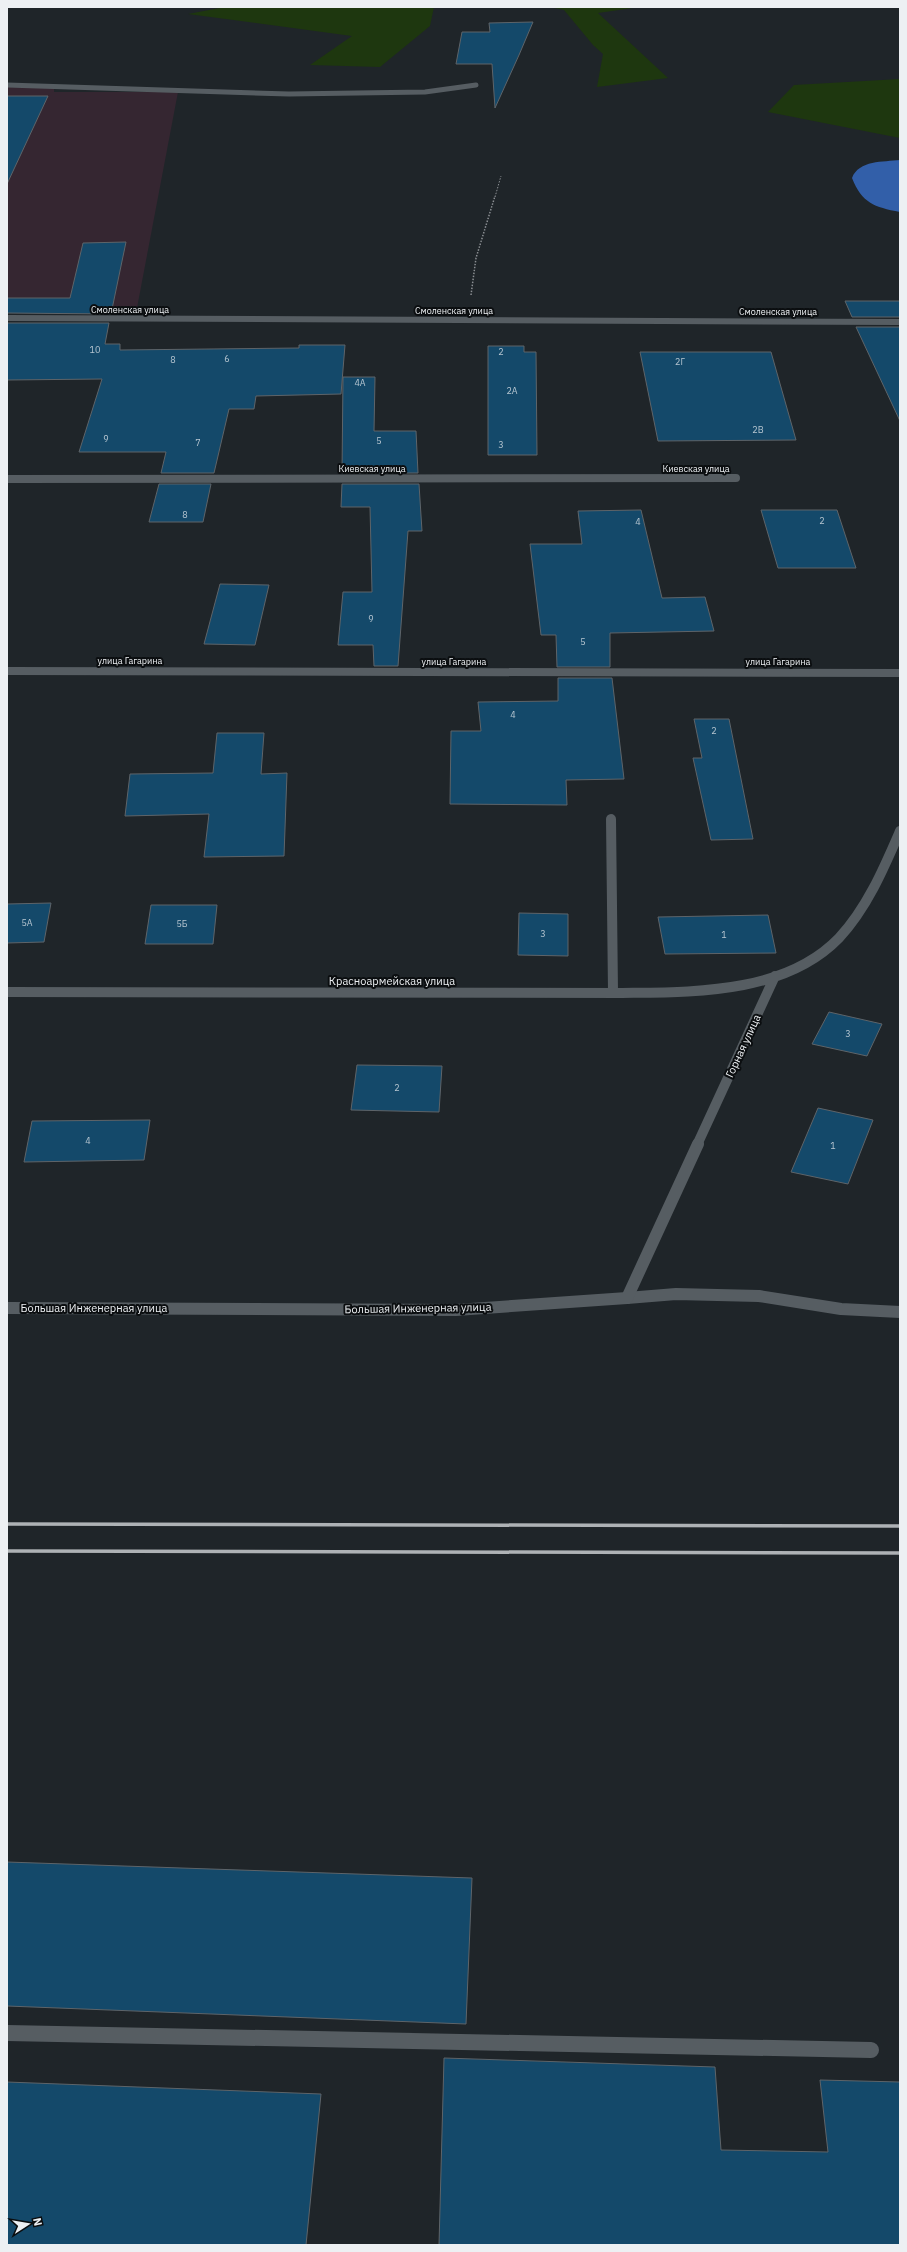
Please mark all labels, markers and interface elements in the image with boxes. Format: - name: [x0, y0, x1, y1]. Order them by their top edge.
- street label: Смоленская улица: [91, 304, 169, 315]
- street label: Смоленская улица: [415, 305, 493, 316]
- street label: Смоленская улица: [739, 306, 817, 317]
- house number: 10: [90, 344, 100, 355]
- house number: 2: [498, 346, 504, 357]
- house number: 6: [224, 353, 230, 364]
- house number: 8: [170, 354, 176, 365]
- house number: 2Г: [675, 356, 685, 367]
- house number: 4А: [354, 377, 366, 388]
- house number: 2А: [506, 385, 518, 396]
- house number: 2В: [752, 424, 764, 435]
- house number: 9: [103, 433, 109, 444]
- house number: 5: [376, 435, 382, 446]
- house number: 7: [195, 437, 201, 448]
- house number: 3: [498, 439, 504, 450]
- street label: Киевская улица: [338, 463, 406, 474]
- street label: Киевская улица: [662, 463, 730, 474]
- house number: 8: [182, 509, 188, 520]
- house number: 2: [819, 515, 825, 526]
- house number: 4: [635, 516, 641, 527]
- house number: 9: [368, 613, 374, 624]
- house number: 5: [580, 636, 586, 647]
- street label: улица Гагарина: [98, 655, 163, 666]
- street label: улица Гагарина: [422, 656, 487, 667]
- street label: улица Гагарина: [746, 656, 811, 667]
- house number: 4: [510, 709, 516, 720]
- house number: 2: [711, 725, 717, 736]
- house number: 5А: [21, 917, 33, 928]
- house number: 5Б: [176, 918, 188, 929]
- house number: 3: [540, 928, 546, 939]
- house number: 1: [721, 929, 727, 940]
- street label: Красноармейская улица: [329, 974, 455, 988]
- street label: Горная улица: [722, 1012, 764, 1080]
- house number: 3: [845, 1028, 851, 1039]
- house number: 2: [394, 1082, 400, 1093]
- house number: 4: [85, 1135, 91, 1146]
- house number: 1: [830, 1140, 836, 1151]
- street label: Большая Инженерная улица: [344, 1300, 492, 1316]
- street label: Большая Инженерная улица: [21, 1301, 168, 1315]
- north arrow: [8, 2204, 48, 2244]
- text: N: [30, 2217, 45, 2227]

